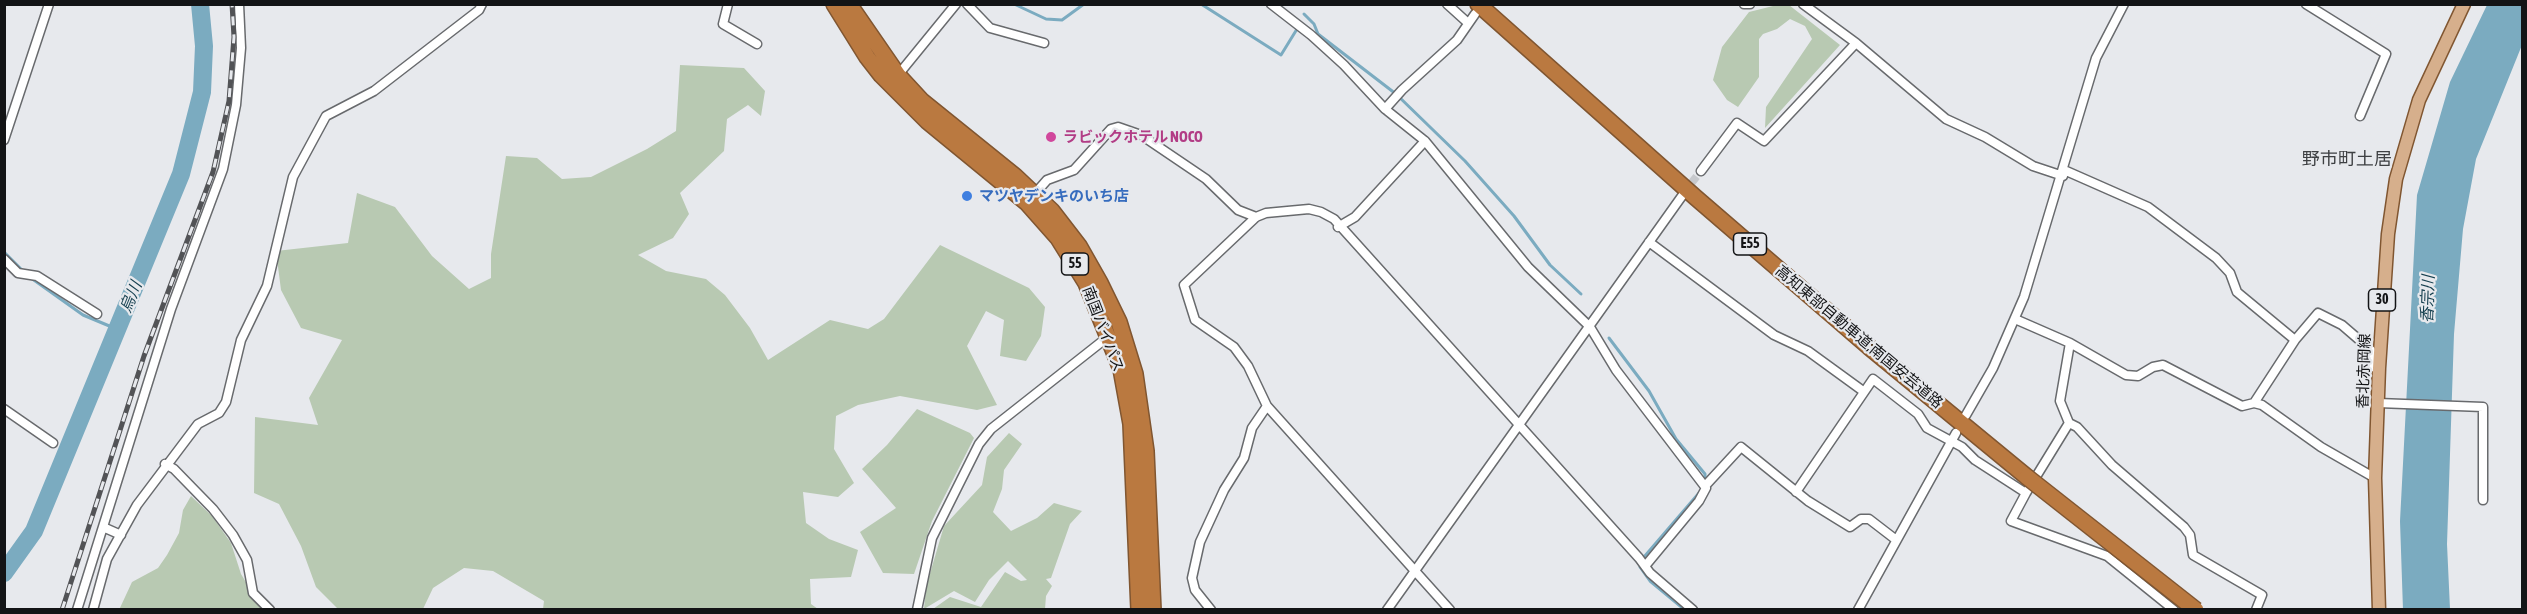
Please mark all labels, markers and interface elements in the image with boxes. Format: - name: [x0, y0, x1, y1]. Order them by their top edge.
- place label: ラビックホテル NOCO: [1063, 128, 1203, 146]
- marker: ラビックホテル NOCO: [1044, 130, 1058, 144]
- district label: 野市町土居: [2302, 148, 2392, 170]
- place label: マツヤデンキのいち店: [979, 187, 1129, 205]
- marker: マツヤデンキのいち店: [960, 189, 974, 203]
- road number: E55: [1734, 233, 1766, 255]
- road number: 55: [1062, 253, 1088, 275]
- street label: 高知東部自動車道;南国安芸道路: [1772, 262, 1946, 412]
- water label: 香宗川: [2418, 275, 2438, 323]
- water label: 烏川: [116, 279, 146, 315]
- street label: 南国バイパス: [1078, 284, 1128, 374]
- road number: 30: [2368, 289, 2396, 311]
- street label: 香北赤岡線: [2354, 333, 2374, 409]

